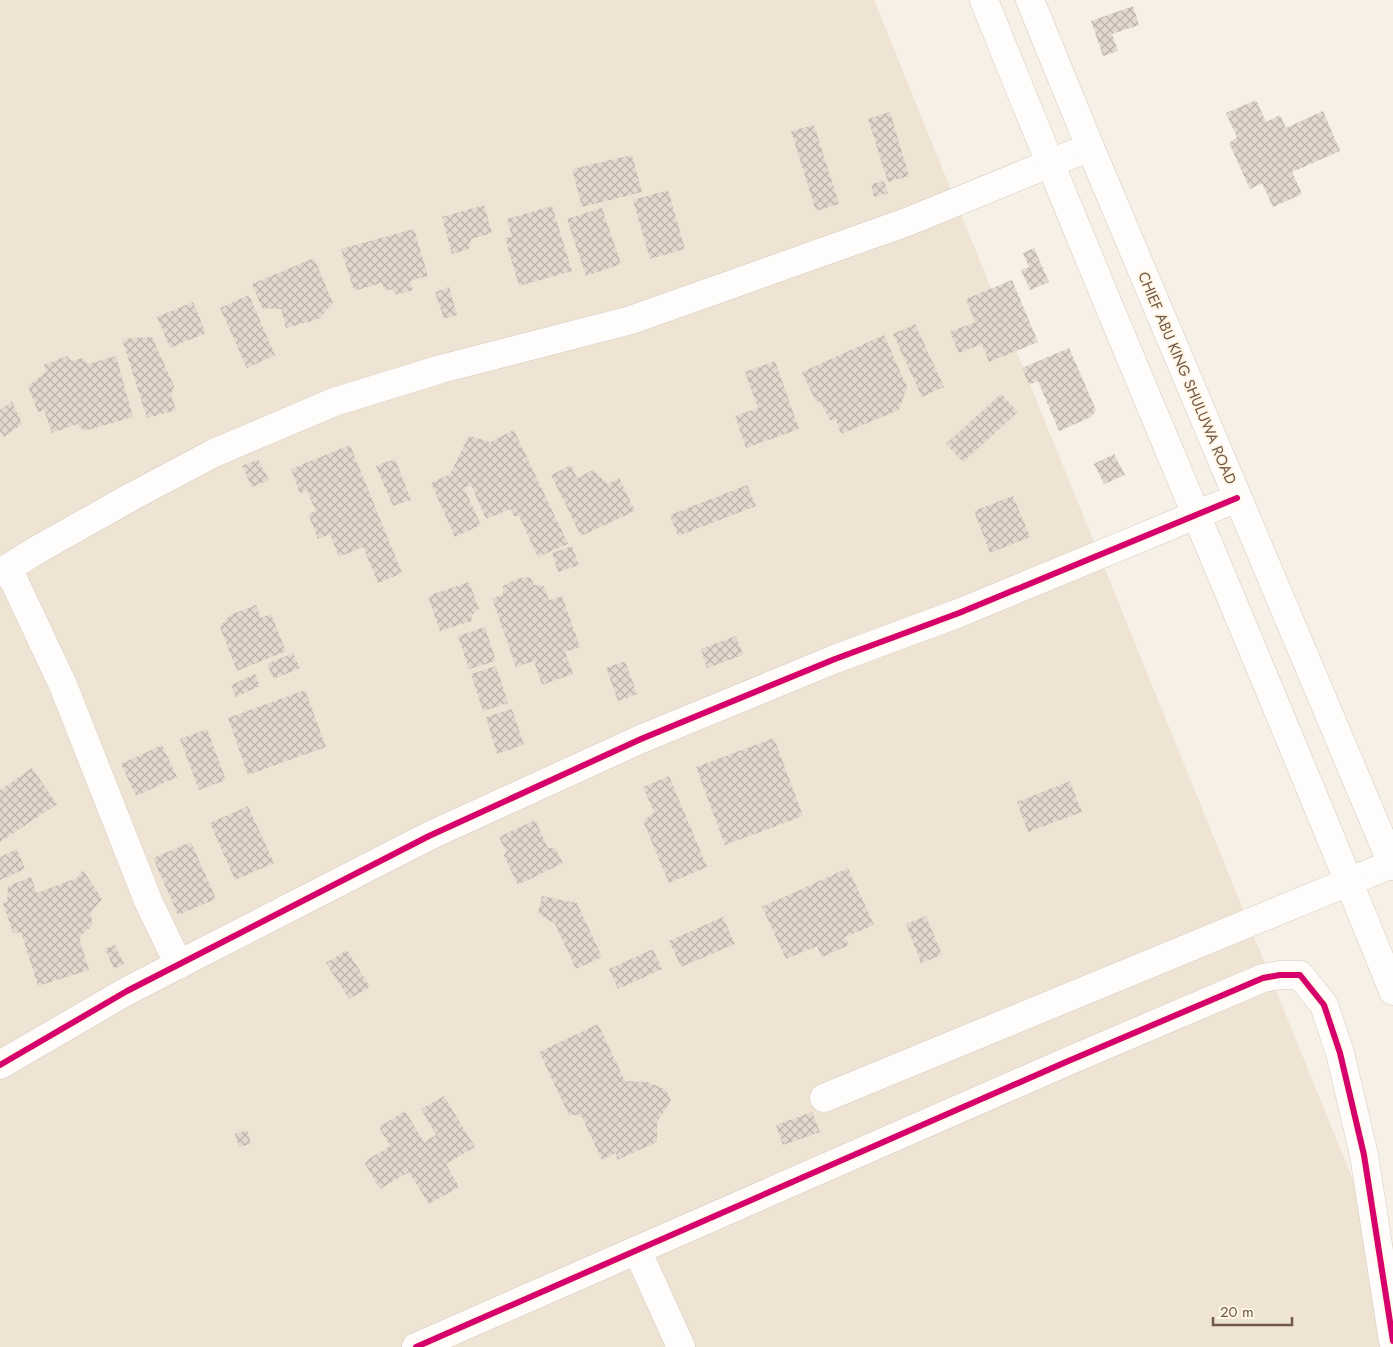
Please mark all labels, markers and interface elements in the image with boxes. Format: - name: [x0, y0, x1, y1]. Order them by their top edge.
- street label: CHIEF ABU KING SHULUWA ROAD: [1132, 268, 1242, 488]
- scale bar: [1213, 1294, 1292, 1326]
- text: 20 m: [1220, 1301, 1254, 1323]

